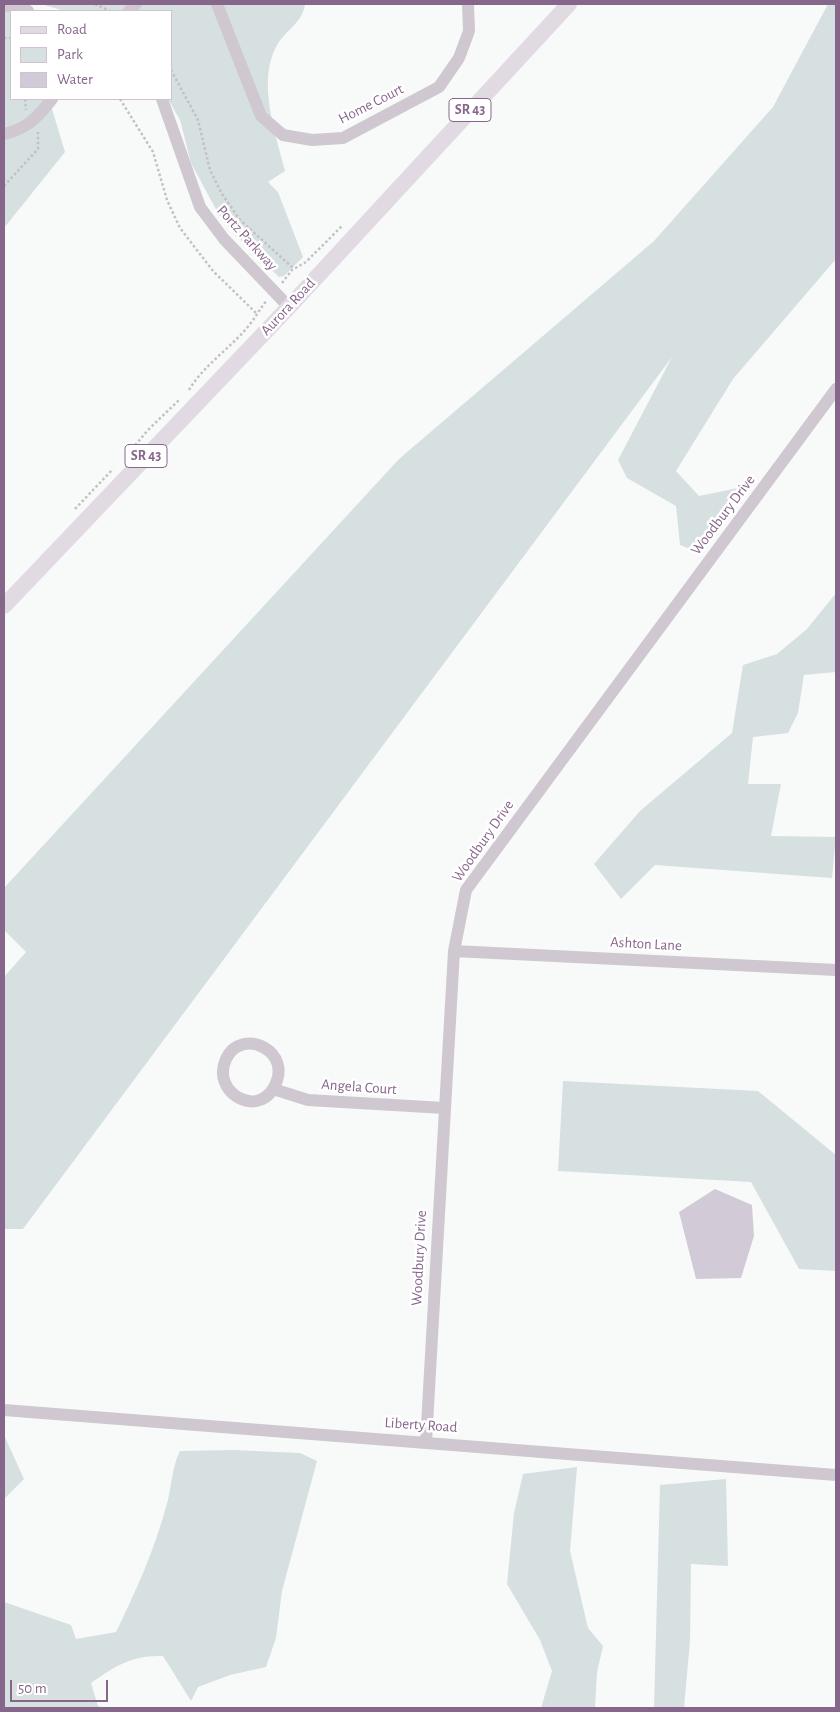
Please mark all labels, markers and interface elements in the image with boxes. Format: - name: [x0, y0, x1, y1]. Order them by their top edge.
- legend: [10, 10, 172, 100]
- text: Road: [57, 22, 87, 37]
- text: Park: [57, 47, 83, 62]
- text: Water: [57, 72, 93, 87]
- street label: Home Court: [335, 80, 407, 128]
- road number: SR 43: [449, 98, 491, 122]
- street label: Portz Parkway: [213, 202, 281, 274]
- street label: Aurora Road: [257, 275, 319, 339]
- road number: SR 43: [125, 444, 167, 468]
- street label: Woodbury Drive: [687, 471, 759, 559]
- street label: Woodbury Drive: [448, 797, 518, 885]
- street label: Ashton Lane: [610, 933, 682, 955]
- street label: Angela Court: [321, 1075, 397, 1099]
- street label: Woodbury Drive: [408, 1210, 430, 1306]
- street label: Liberty Road: [384, 1413, 458, 1437]
- scale bar: [12, 1670, 110, 1702]
- text: 50 m: [18, 1681, 47, 1696]

